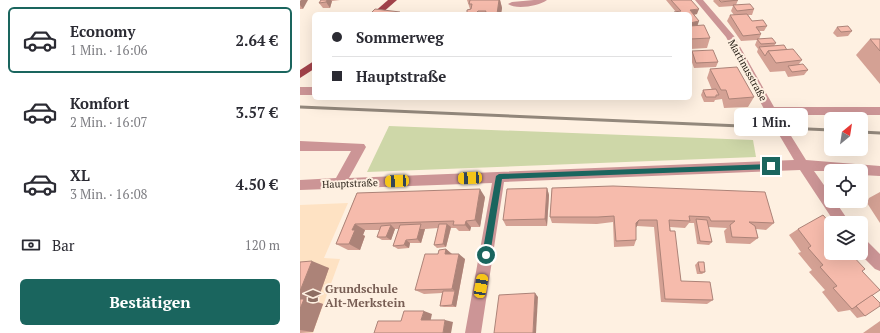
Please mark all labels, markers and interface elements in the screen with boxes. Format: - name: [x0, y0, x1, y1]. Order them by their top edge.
- text: Economy: [70, 21, 135, 41]
- icon: car: [22, 22, 58, 58]
- text: Sommerweg: [356, 27, 444, 47]
- text: 2.64 €: [236, 30, 278, 50]
- street label: Martinusstraße: [725, 37, 770, 103]
- text: 1 Min. · 16:06: [70, 41, 148, 59]
- text: Hauptstraße: [356, 66, 446, 86]
- text: Komfort: [70, 93, 129, 113]
- icon: car: [22, 94, 58, 130]
- text: 3.57 €: [236, 102, 278, 122]
- callout: 1 Min.: [734, 108, 808, 136]
- north arrow: [824, 112, 868, 156]
- map controls: [824, 112, 868, 260]
- text: 2 Min. · 16:07: [70, 113, 148, 131]
- text: 1 Min.: [751, 113, 791, 131]
- route end: [762, 157, 780, 175]
- button: locate: [824, 164, 868, 208]
- text: XL: [70, 165, 90, 185]
- icon: car: [22, 166, 58, 202]
- car: [458, 171, 482, 185]
- text: 4.50 €: [236, 174, 278, 194]
- car: [385, 174, 409, 188]
- street label: Hauptstraße: [322, 176, 378, 191]
- text: 3 Min. · 16:08: [70, 185, 148, 203]
- button: layers: [824, 216, 868, 260]
- icon: cash: [20, 234, 42, 256]
- text: Bar: [52, 235, 75, 255]
- text: 120 m: [245, 236, 280, 254]
- route start: [477, 246, 495, 264]
- car: [473, 273, 489, 299]
- button: Bestätigen: [20, 279, 280, 325]
- place label: Grundschule Alt-Merkstein: [325, 281, 405, 310]
- school or university icon: Grundschule Alt-Merkstein: [304, 287, 322, 305]

